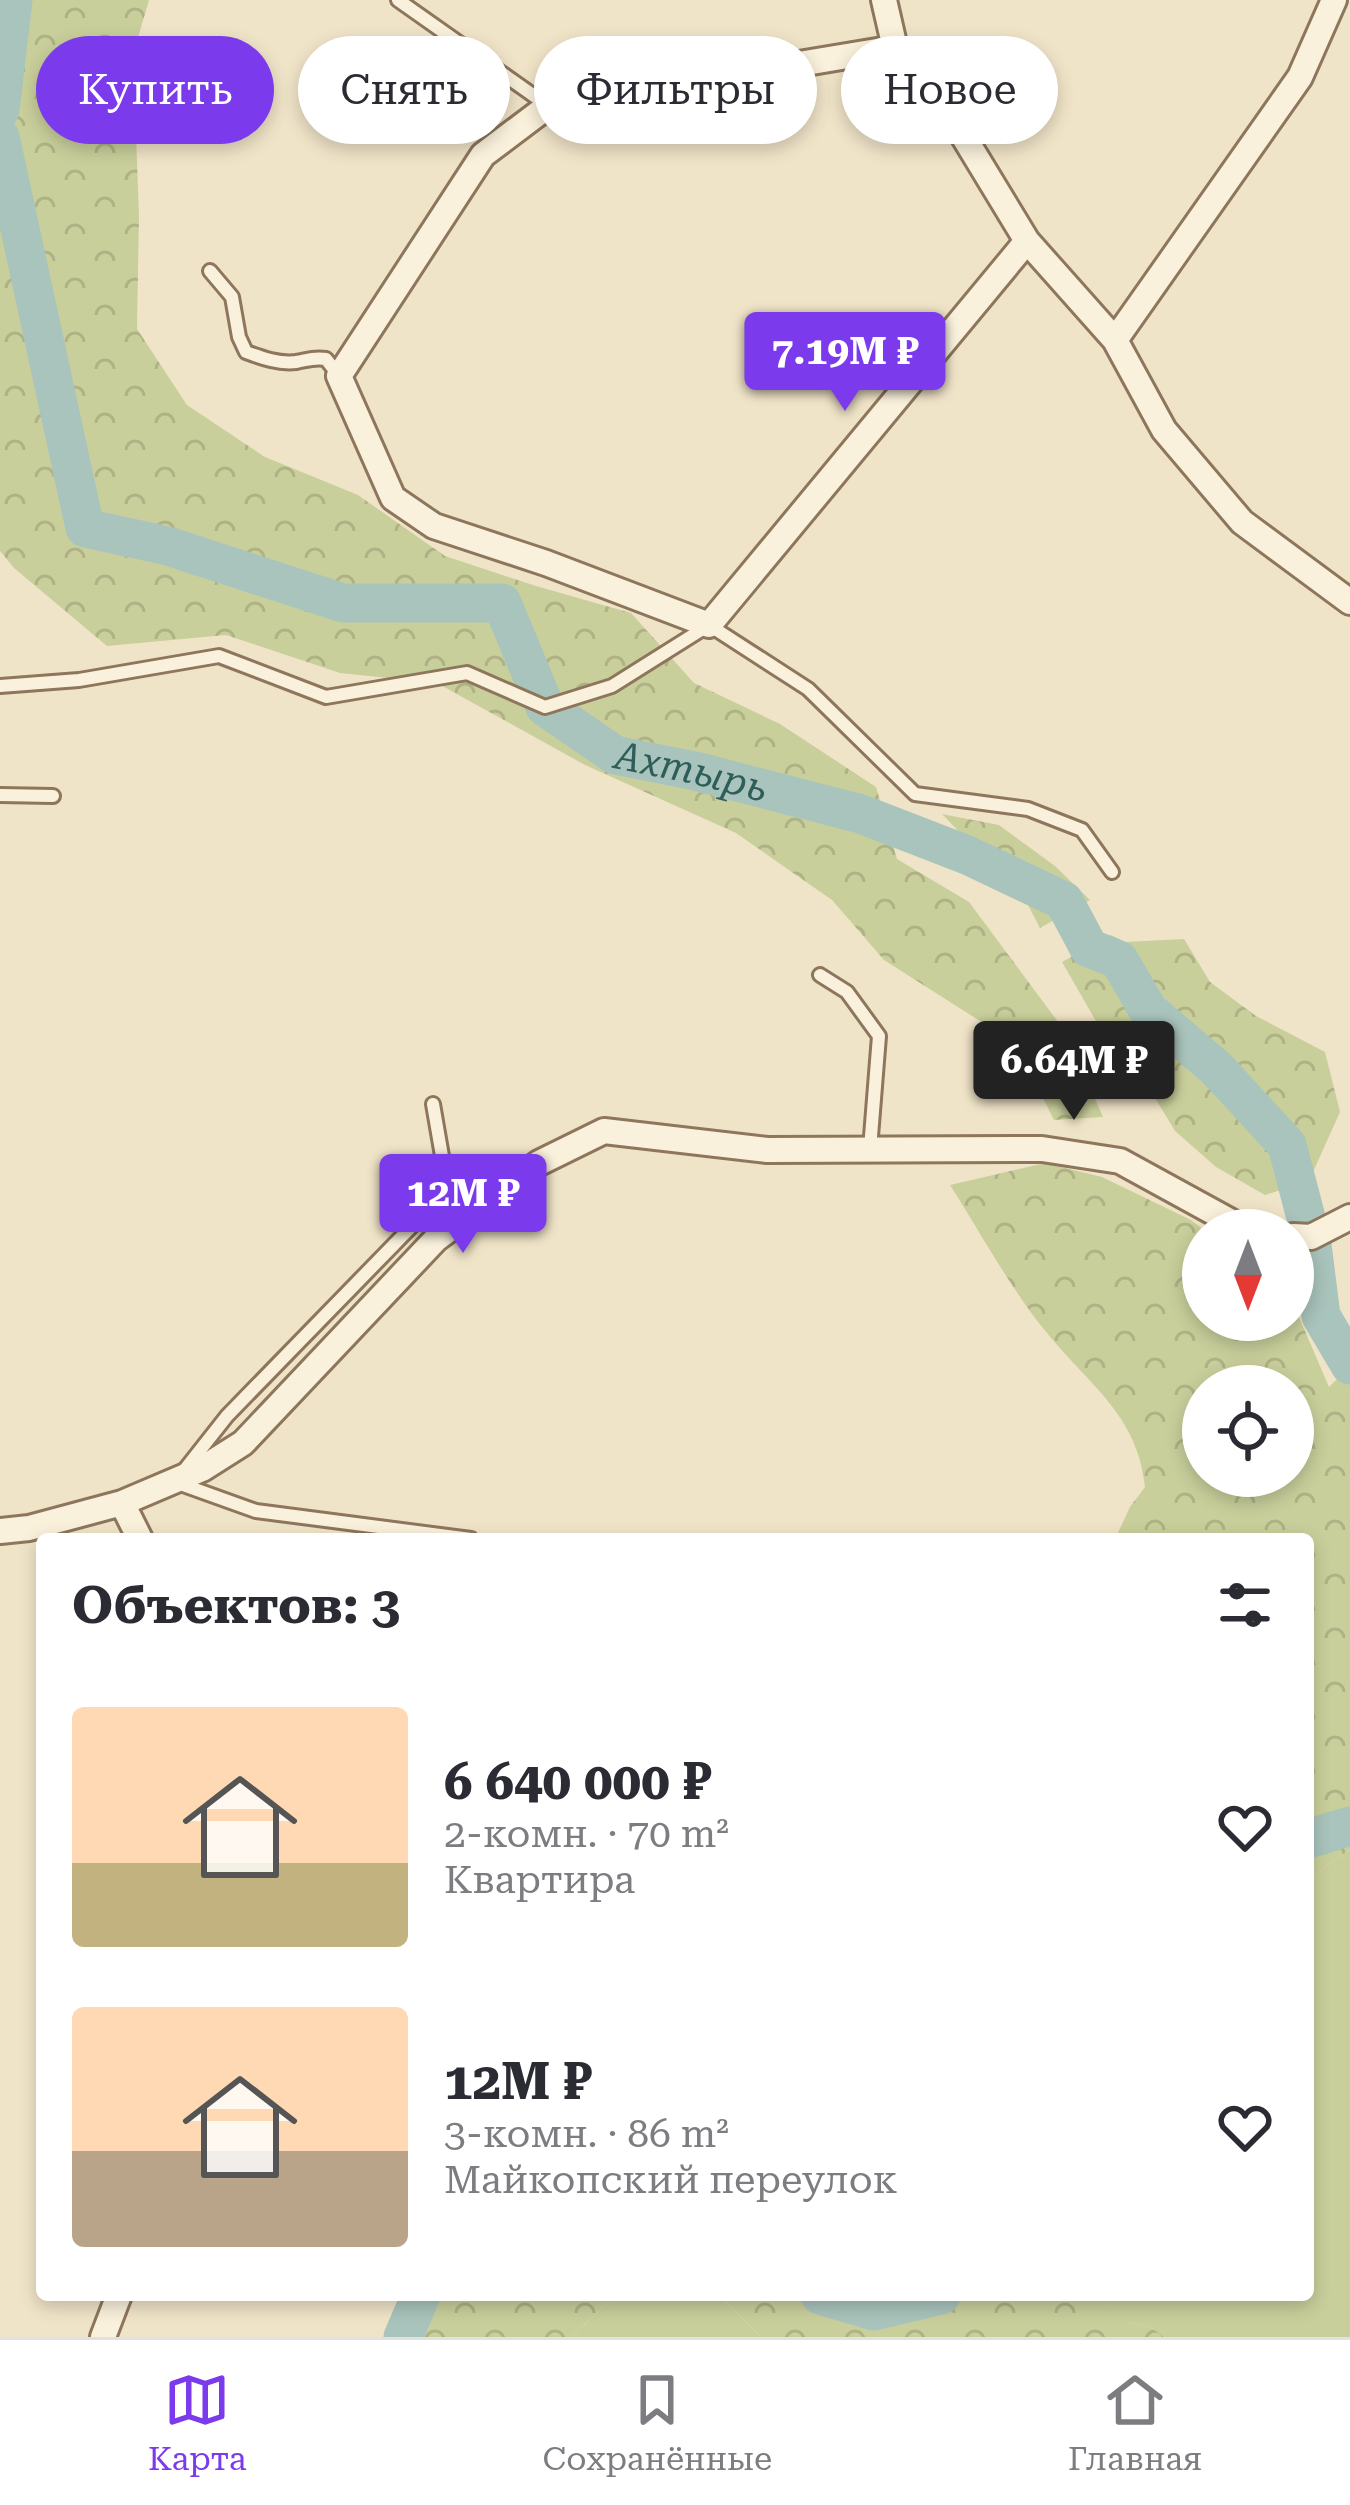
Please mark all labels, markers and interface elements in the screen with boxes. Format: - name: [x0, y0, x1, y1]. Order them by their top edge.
- chip: Купить: [36, 36, 274, 144]
- chip: Снять: [298, 36, 510, 144]
- chip: Фильтры: [534, 36, 817, 144]
- chip: Новое: [841, 36, 1058, 144]
- pin: 7.19M ₽: [734, 312, 956, 414]
- text: 7.19M ₽: [771, 328, 919, 374]
- water label: Ахтырь: [609, 732, 773, 812]
- pin: 6.64M ₽: [963, 1021, 1185, 1123]
- text: 6.64M ₽: [1000, 1037, 1148, 1083]
- pin: 12M ₽: [379, 1154, 547, 1256]
- text: 12M ₽: [406, 1170, 520, 1216]
- north arrow: [1182, 1209, 1314, 1341]
- map controls: [1182, 1209, 1314, 1497]
- button: locate: [1182, 1365, 1314, 1497]
- icon: filters: [1212, 1572, 1278, 1638]
- text: Объектов: 3: [72, 1576, 400, 1635]
- text: 6 640 000 ₽: [444, 1752, 711, 1811]
- icon: home: [168, 1755, 312, 1899]
- icon: heart: [1212, 1794, 1278, 1860]
- text: 2-комн. · 70 m²: [444, 1811, 729, 1857]
- text: Квартира: [444, 1857, 635, 1903]
- text: 12M ₽: [444, 2052, 592, 2111]
- icon: home: [168, 2055, 312, 2199]
- icon: heart: [1212, 2094, 1278, 2160]
- text: 3-комн. · 86 m²: [444, 2111, 729, 2157]
- text: Майкопский переулок: [444, 2157, 897, 2203]
- tab: Карта: [148, 2367, 247, 2478]
- tab: Сохранённые: [543, 2367, 772, 2478]
- tab: Главная: [1068, 2367, 1202, 2478]

